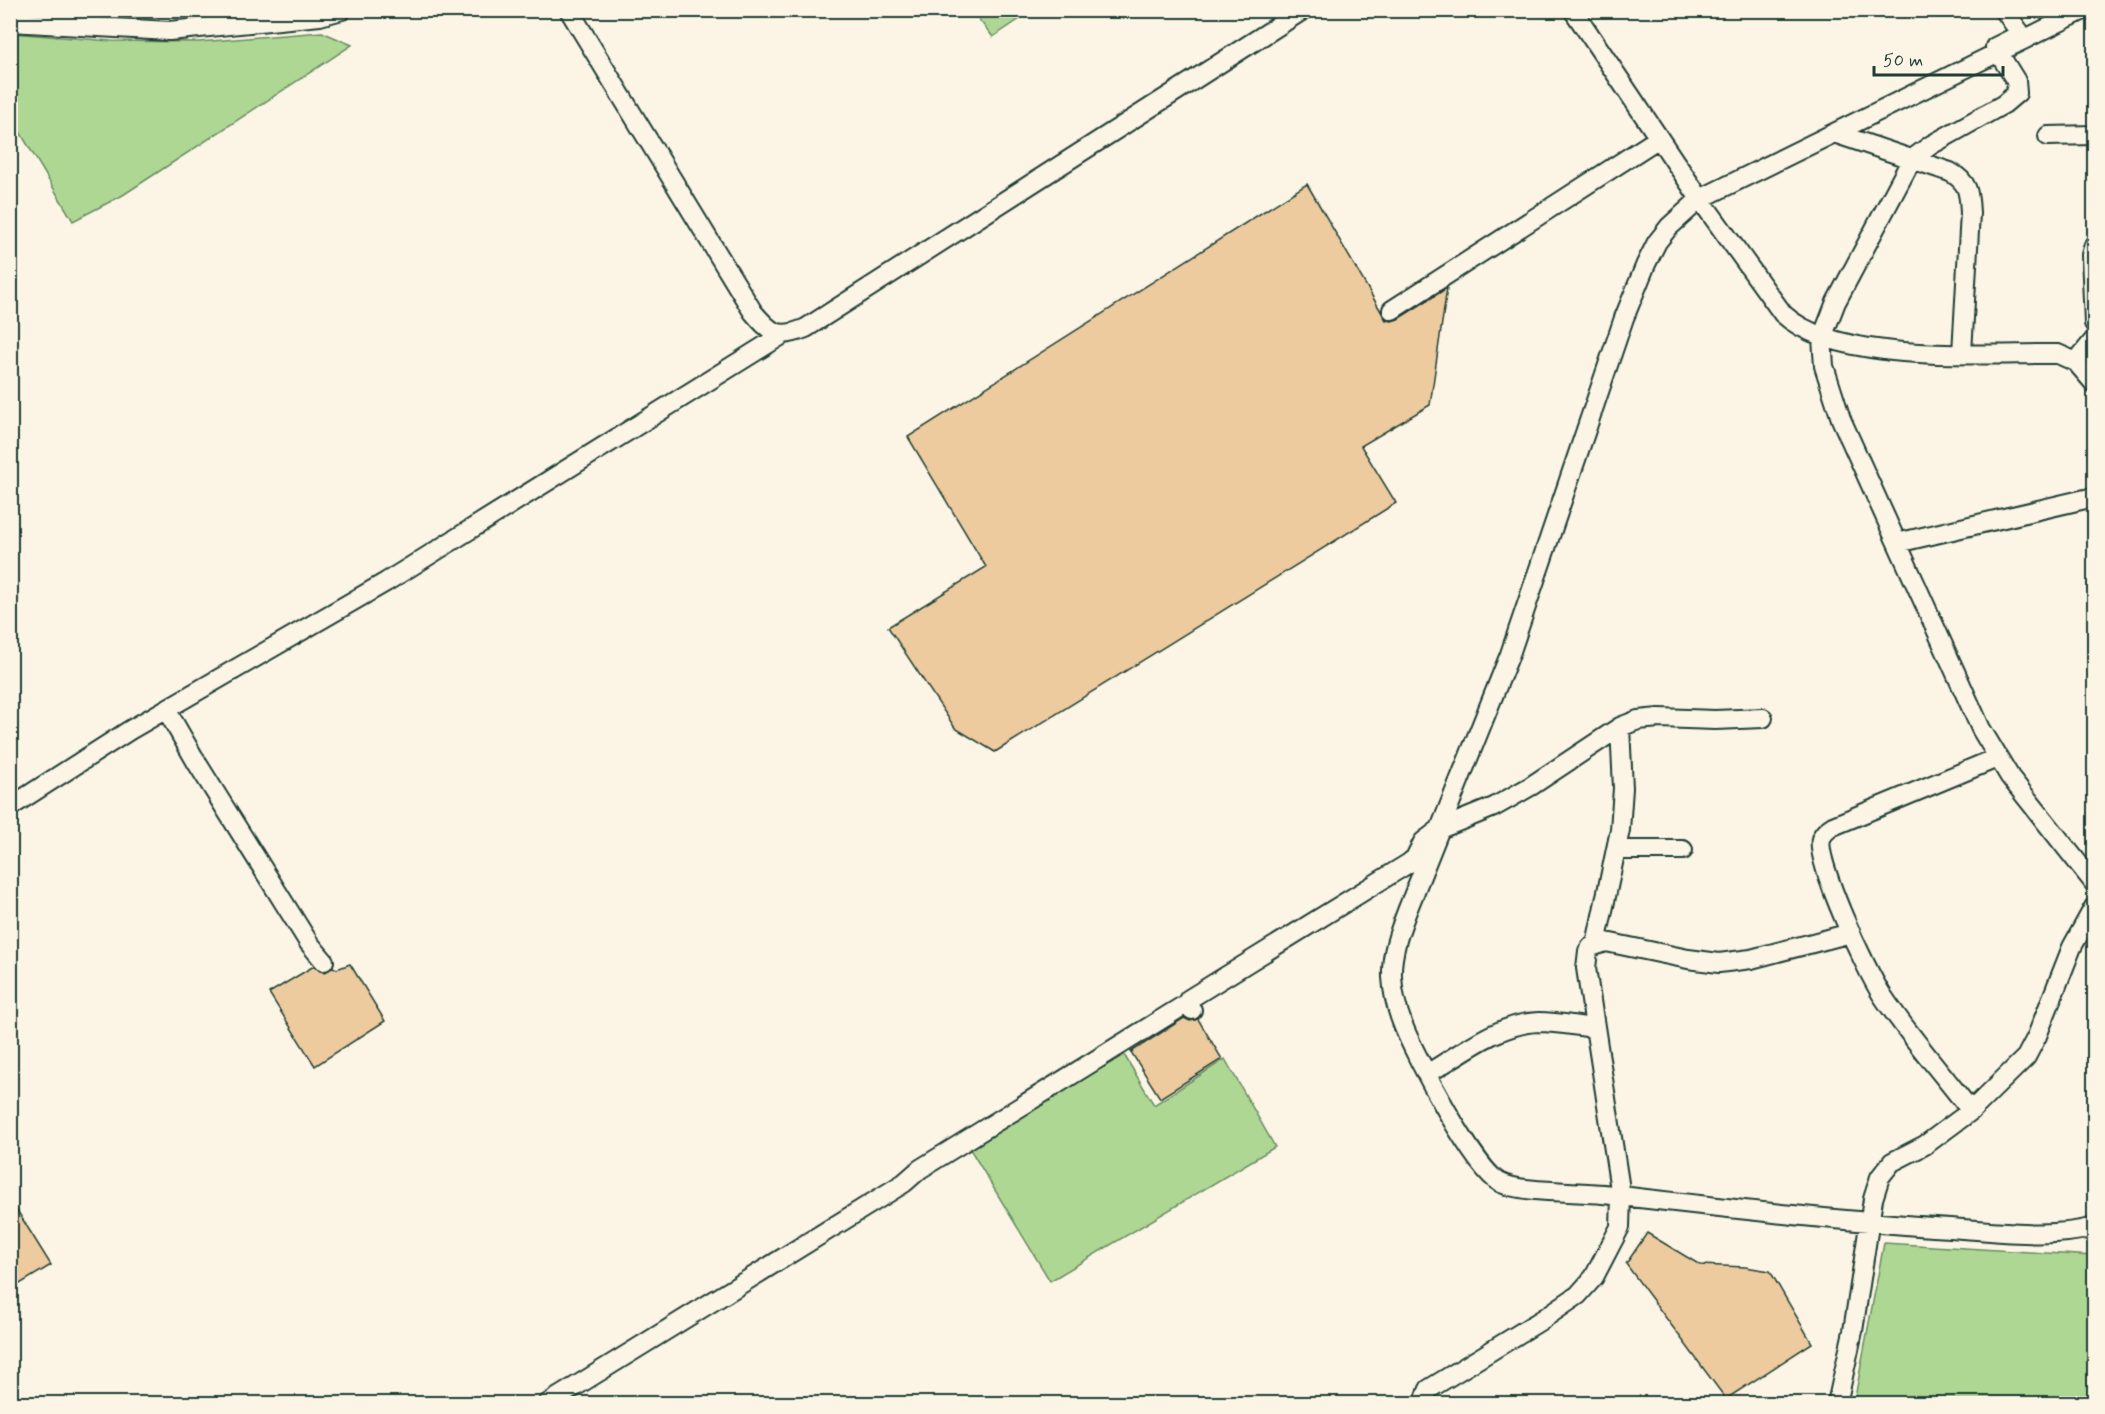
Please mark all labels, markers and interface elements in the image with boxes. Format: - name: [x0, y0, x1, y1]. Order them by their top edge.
- scale bar: [1874, 39, 2003, 77]
- text: 50 m: [1883, 49, 1923, 73]

